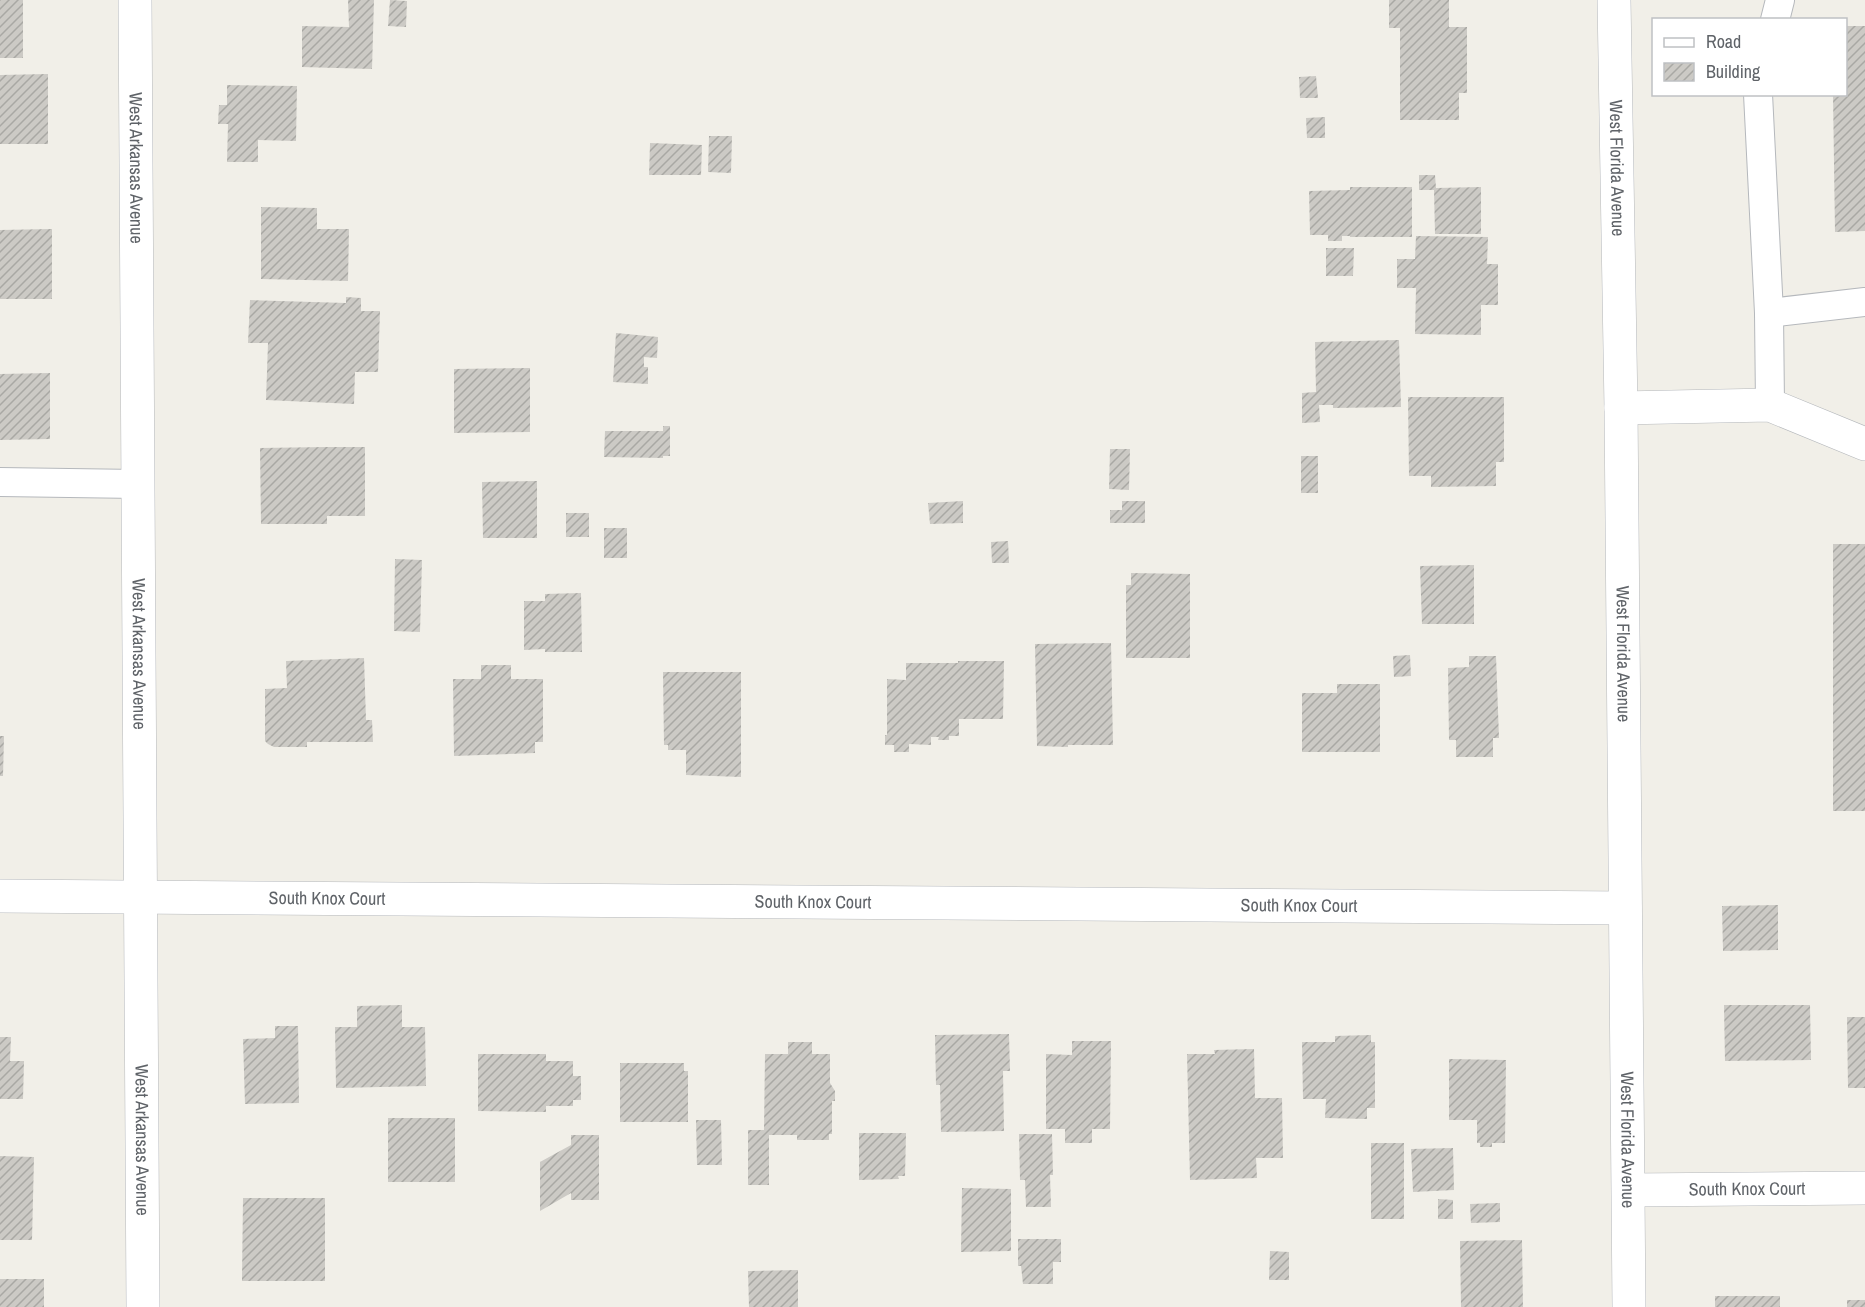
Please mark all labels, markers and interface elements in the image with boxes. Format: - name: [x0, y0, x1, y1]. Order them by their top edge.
- legend: [1652, 18, 1847, 96]
- text: Road: [1706, 29, 1741, 54]
- text: Building: [1706, 59, 1761, 84]
- street label: West Arkansas Avenue: [124, 92, 149, 244]
- street label: West Florida Avenue: [1604, 99, 1631, 237]
- street label: West Arkansas Avenue: [127, 578, 152, 730]
- street label: West Florida Avenue: [1611, 585, 1637, 722]
- street label: South Knox Court: [269, 885, 385, 911]
- street label: South Knox Court: [755, 889, 871, 914]
- street label: South Knox Court: [1241, 892, 1357, 918]
- street label: West Arkansas Avenue: [130, 1064, 155, 1216]
- street label: West Florida Avenue: [1615, 1071, 1641, 1208]
- street label: South Knox Court: [1689, 1176, 1805, 1201]

